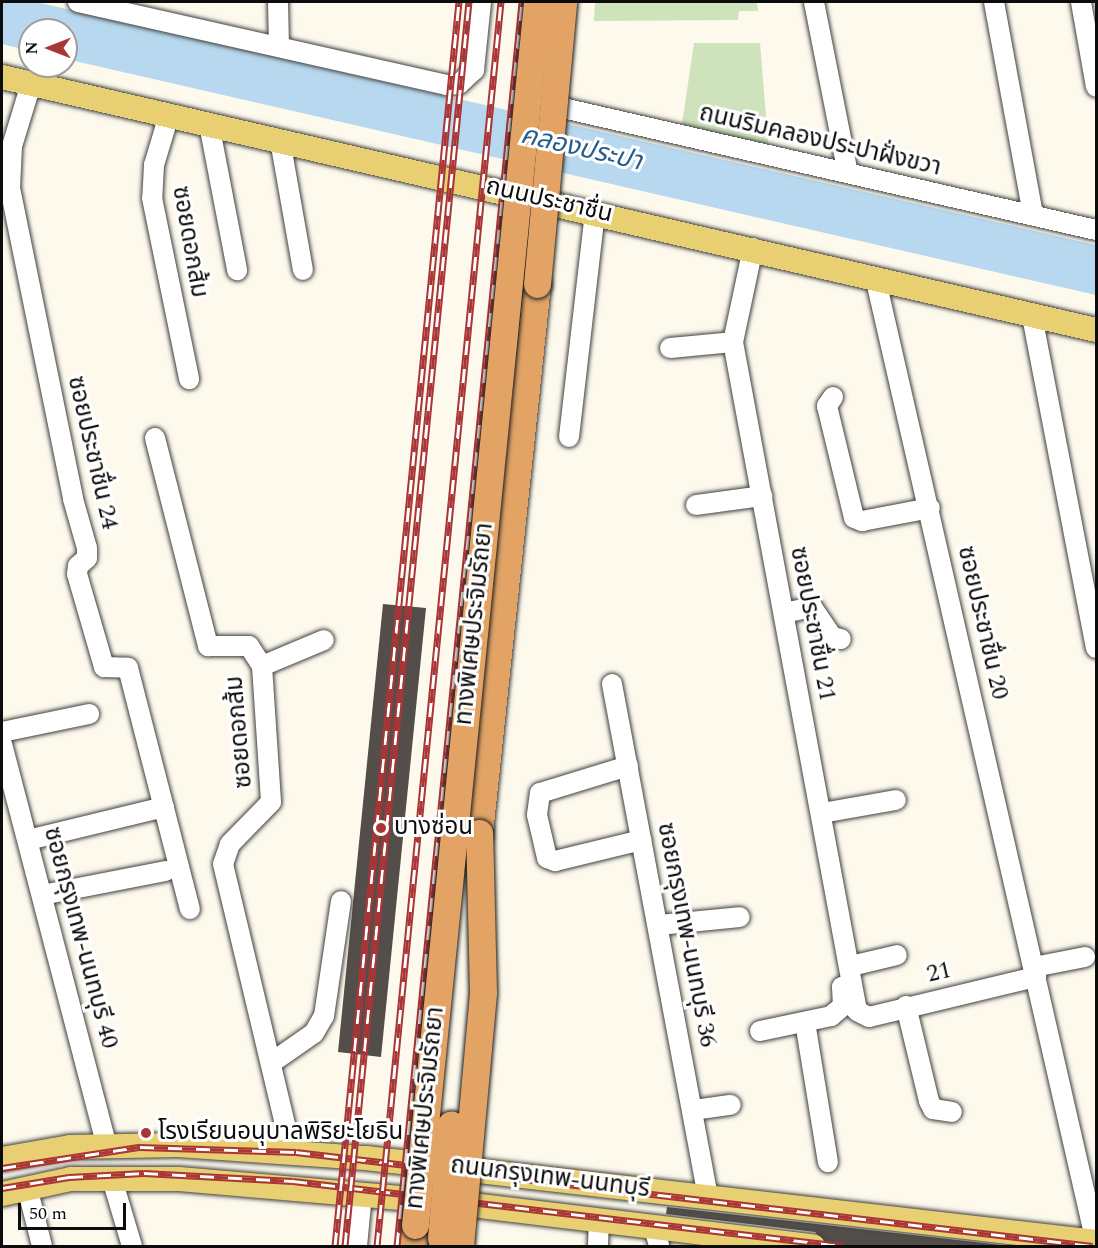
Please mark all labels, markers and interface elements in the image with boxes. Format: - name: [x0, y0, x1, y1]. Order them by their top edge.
- north arrow: [18, 18, 78, 78]
- text: N: [20, 41, 44, 55]
- street label: ถนนริมคลองประปาฝั่งขวา: [696, 99, 944, 183]
- water label: คลองประปา: [517, 120, 645, 178]
- street label: ถนนประชาชื่น: [483, 172, 615, 230]
- street label: ซอยดอกส้ม: [165, 184, 213, 300]
- street label: ซอยประชาชื่น 24: [60, 373, 124, 533]
- street label: ทางพิเศษประจิมรัถยา: [450, 521, 500, 727]
- street label: ซอยประชาชื่น 20: [950, 543, 1014, 703]
- street label: ซอยประชาชื่น 21: [783, 544, 841, 704]
- street label: ซอยดอกส้ม: [221, 675, 259, 789]
- place label: บางซ่อน: [394, 814, 473, 842]
- marker: บางซ่อน: [372, 819, 390, 837]
- street label: ซอยกรุงเทพ-นนทบุรี 36: [650, 820, 722, 1050]
- street label: ซอยกรุงเทพ-นนทบุรี 40: [37, 824, 123, 1052]
- street label: 21: [924, 956, 954, 990]
- street label: ทางพิเศษประจิมรัถยา: [401, 1005, 451, 1211]
- place label: โรงเรียนอนุบาลพิริยะโยธิน: [158, 1119, 403, 1147]
- marker: โรงเรียนอนุบาลพิริยะโยธิน: [139, 1126, 153, 1140]
- street label: ถนนกรุงเทพ-นนทบุรี: [449, 1151, 651, 1205]
- scale bar: [21, 1191, 129, 1229]
- text: 50 m: [29, 1200, 67, 1227]

